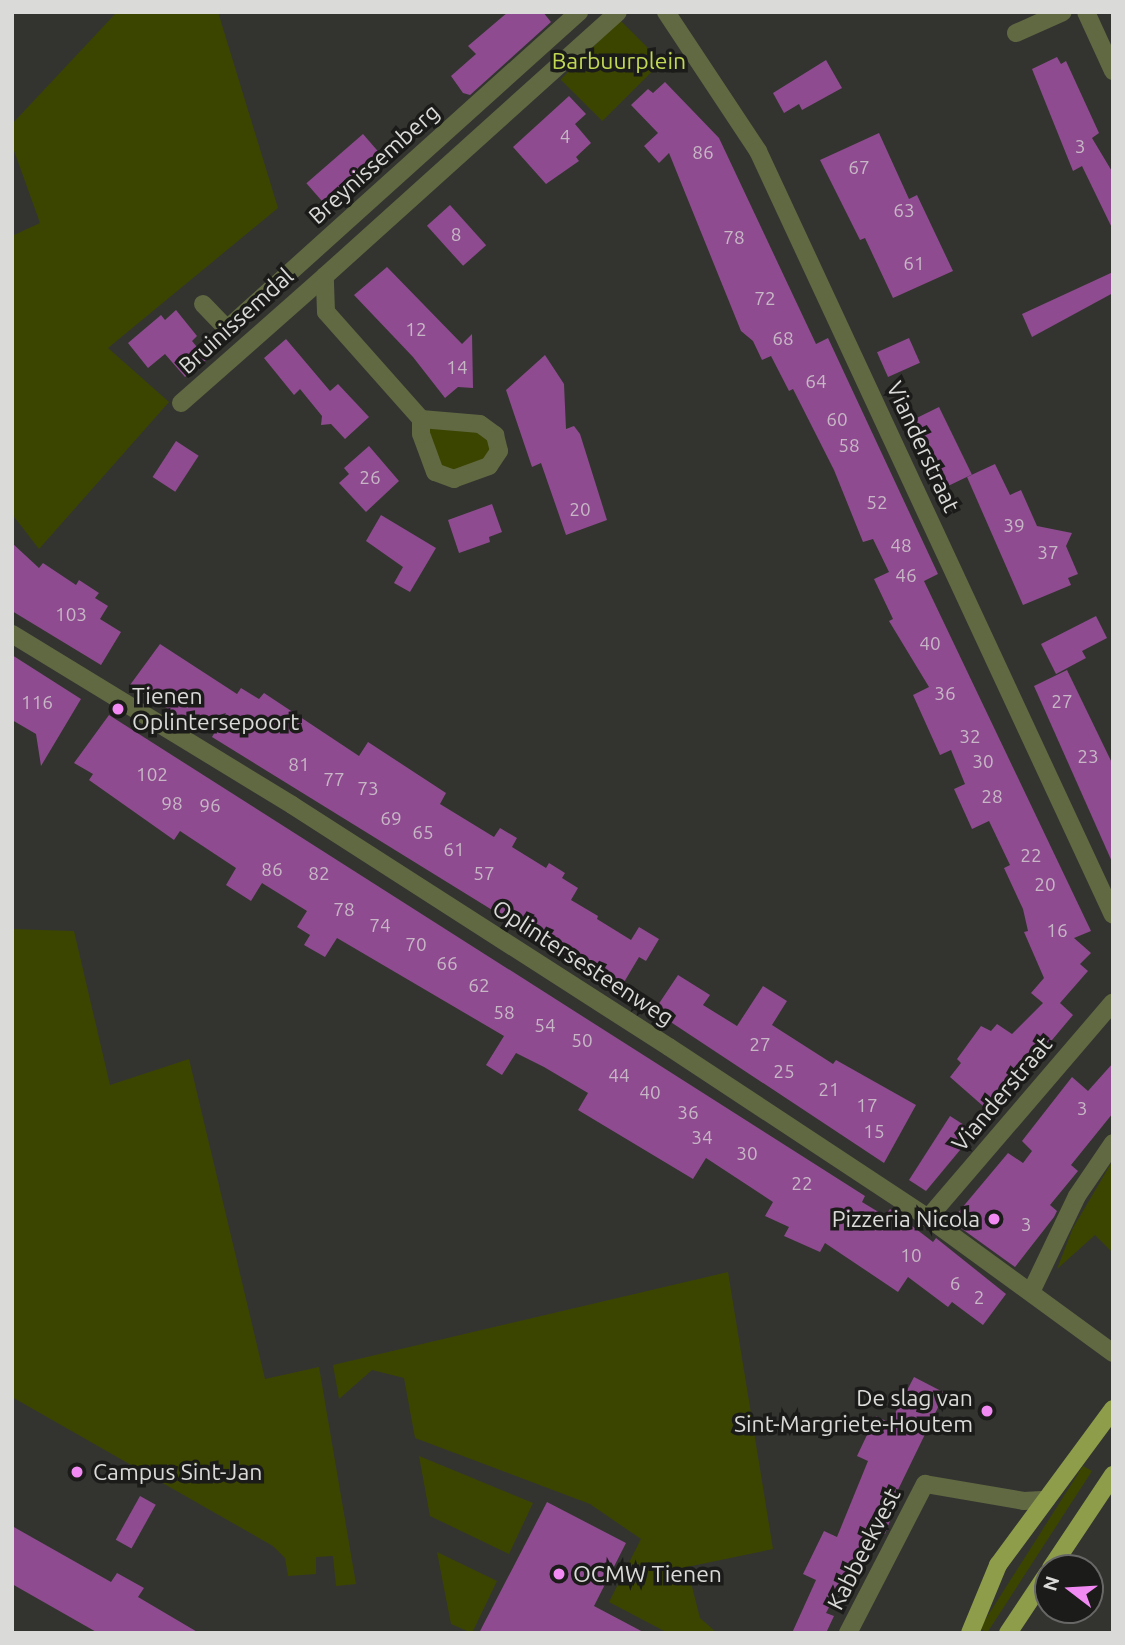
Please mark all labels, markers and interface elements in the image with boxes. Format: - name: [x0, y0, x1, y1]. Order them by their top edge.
- park label: Barbuurplein: [552, 47, 686, 75]
- street label: Breynissemberg: [303, 98, 445, 230]
- house number: 4: [560, 126, 570, 148]
- house number: 3: [1075, 136, 1085, 158]
- house number: 86: [692, 142, 714, 164]
- house number: 67: [848, 157, 870, 179]
- house number: 63: [893, 200, 915, 222]
- house number: 8: [451, 224, 461, 246]
- house number: 78: [723, 227, 745, 249]
- house number: 61: [903, 253, 925, 275]
- street label: Bruinissemdal: [173, 262, 299, 380]
- house number: 72: [754, 288, 776, 310]
- house number: 12: [405, 319, 427, 341]
- house number: 68: [772, 328, 794, 350]
- house number: 14: [446, 357, 468, 379]
- house number: 64: [805, 371, 827, 393]
- street label: Vianderstraat: [881, 377, 965, 517]
- house number: 60: [826, 409, 848, 431]
- house number: 58: [838, 435, 860, 457]
- house number: 26: [359, 467, 381, 489]
- house number: 52: [866, 492, 888, 514]
- house number: 20: [569, 499, 591, 521]
- house number: 39: [1003, 515, 1025, 537]
- house number: 48: [890, 535, 912, 557]
- house number: 37: [1037, 542, 1059, 564]
- house number: 46: [895, 565, 917, 587]
- house number: 103: [55, 604, 87, 626]
- house number: 40: [919, 633, 941, 655]
- place label: Tienen Oplintersepoort: [132, 682, 299, 736]
- house number: 36: [934, 683, 956, 705]
- house number: 27: [1051, 691, 1073, 713]
- house number: 116: [21, 692, 53, 714]
- marker: Tienen Oplintersepoort: [110, 701, 126, 717]
- house number: 32: [959, 726, 981, 748]
- house number: 23: [1077, 746, 1099, 768]
- house number: 30: [972, 751, 994, 773]
- house number: 81: [288, 754, 310, 776]
- house number: 102: [136, 764, 168, 786]
- house number: 77: [323, 769, 345, 791]
- house number: 73: [357, 778, 379, 800]
- house number: 28: [981, 786, 1003, 808]
- house number: 98: [161, 793, 183, 815]
- house number: 96: [199, 795, 221, 817]
- house number: 69: [380, 808, 402, 830]
- house number: 65: [412, 822, 434, 844]
- house number: 61: [443, 839, 465, 861]
- house number: 22: [1020, 845, 1042, 867]
- house number: 86: [261, 859, 283, 881]
- house number: 82: [308, 863, 330, 885]
- house number: 57: [473, 863, 495, 885]
- house number: 20: [1034, 874, 1056, 896]
- street label: Oplintersesteenweg: [487, 894, 679, 1032]
- house number: 78: [333, 899, 355, 921]
- house number: 74: [369, 915, 391, 937]
- house number: 16: [1046, 920, 1068, 942]
- house number: 70: [405, 934, 427, 956]
- house number: 66: [436, 953, 458, 975]
- house number: 62: [468, 975, 490, 997]
- house number: 58: [493, 1002, 515, 1024]
- house number: 54: [534, 1015, 556, 1037]
- house number: 50: [571, 1030, 593, 1052]
- street label: Vianderstraat: [946, 1031, 1058, 1157]
- house number: 27: [749, 1034, 771, 1056]
- house number: 25: [773, 1061, 795, 1083]
- house number: 44: [608, 1065, 630, 1087]
- house number: 21: [818, 1079, 840, 1101]
- house number: 40: [639, 1082, 661, 1104]
- house number: 17: [856, 1095, 878, 1117]
- house number: 3: [1077, 1098, 1087, 1120]
- house number: 36: [677, 1102, 699, 1124]
- house number: 15: [863, 1121, 885, 1143]
- house number: 34: [691, 1127, 713, 1149]
- house number: 30: [736, 1143, 758, 1165]
- house number: 22: [791, 1173, 813, 1195]
- place label: Pizzeria Nicola: [832, 1205, 980, 1233]
- marker: Pizzeria Nicola: [986, 1211, 1002, 1227]
- house number: 3: [1021, 1214, 1031, 1236]
- house number: 10: [900, 1245, 922, 1267]
- house number: 6: [950, 1273, 960, 1295]
- house number: 2: [974, 1287, 984, 1309]
- place label: De slag van Sint-Margriete-Houtem: [734, 1384, 973, 1438]
- marker: De slag van Sint-Margriete-Houtem: [979, 1403, 995, 1419]
- place label: Campus Sint-Jan: [93, 1458, 262, 1486]
- marker: Campus Sint-Jan: [67, 1462, 87, 1482]
- street label: Kabbeekvest: [822, 1484, 906, 1614]
- north arrow: [1034, 1554, 1104, 1624]
- place label: OCMW Tienen: [573, 1560, 722, 1588]
- marker: OCMW Tienen: [551, 1566, 567, 1582]
- text: N: [1038, 1573, 1063, 1593]

